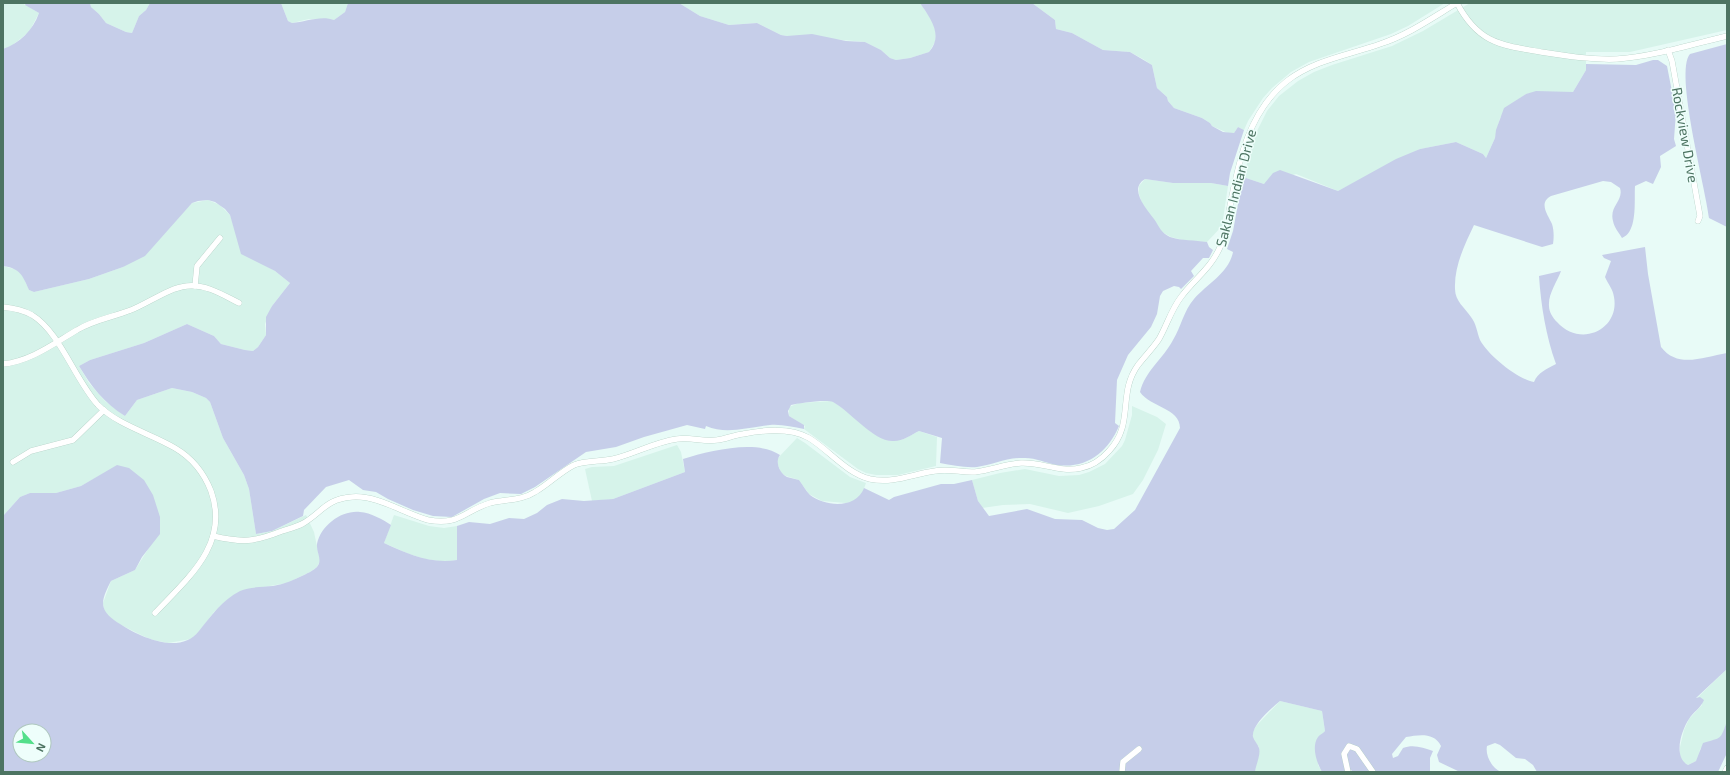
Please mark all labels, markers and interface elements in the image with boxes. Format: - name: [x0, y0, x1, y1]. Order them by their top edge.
- street label: Rockview Drive: [1669, 86, 1702, 184]
- street label: Saklan Indian Drive: [1212, 127, 1259, 249]
- north arrow: [12, 723, 52, 763]
- text: N: [34, 741, 49, 754]

